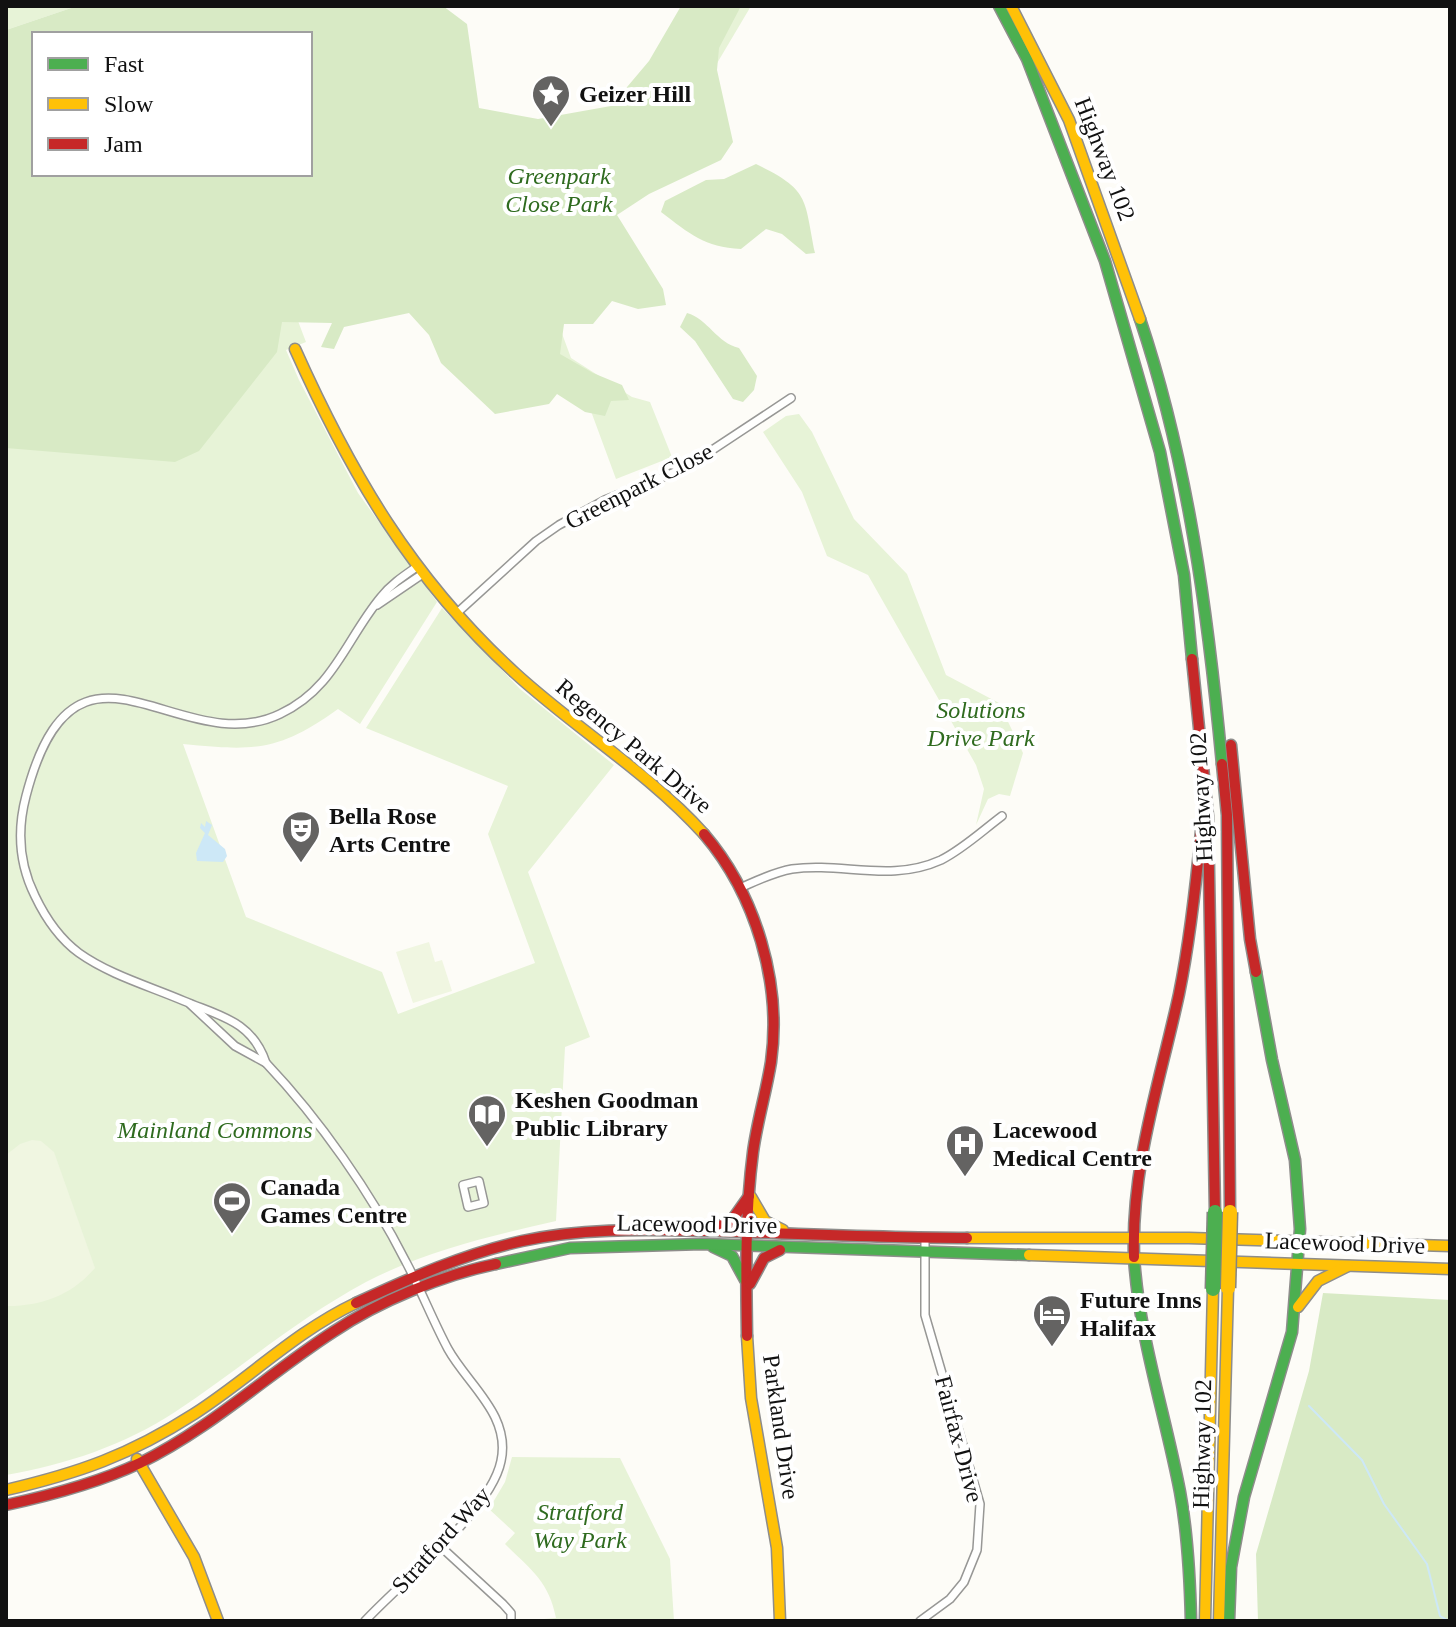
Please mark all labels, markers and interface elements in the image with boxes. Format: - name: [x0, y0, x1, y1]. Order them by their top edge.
- legend: [32, 32, 312, 176]
- text: Fast: [104, 51, 144, 77]
- place icon: Geizer Hill: [530, 73, 572, 128]
- place label: Geizer Hill: [579, 81, 692, 107]
- text: Slow: [104, 91, 154, 117]
- street label: Highway 102: [1070, 94, 1140, 224]
- text: Jam: [104, 131, 143, 157]
- park label: Greenpark Close Park: [505, 163, 613, 217]
- street label: Greenpark Close: [561, 438, 717, 534]
- street label: Regency Park Drive: [551, 673, 717, 819]
- park label: Solutions Drive Park: [926, 697, 1035, 751]
- street label: Highway 102: [1185, 731, 1217, 863]
- place label: Bella Rose Arts Centre: [329, 803, 451, 857]
- theatre icon: Bella Rose Arts Centre: [280, 809, 322, 864]
- place label: Keshen Goodman Public Library: [515, 1087, 698, 1141]
- library icon: Keshen Goodman Public Library: [466, 1093, 508, 1148]
- park label: Mainland Commons: [116, 1117, 313, 1143]
- place label: Lacewood Medical Centre: [993, 1117, 1152, 1171]
- hospital icon: Lacewood Medical Centre: [944, 1123, 986, 1178]
- place label: Canada Games Centre: [260, 1174, 407, 1228]
- sports icon: Canada Games Centre: [211, 1180, 253, 1235]
- street label: Lacewood Drive: [616, 1210, 778, 1238]
- street label: Lacewood Drive: [1264, 1227, 1426, 1259]
- place label: Future Inns Halifax: [1080, 1287, 1202, 1341]
- hotel icon: Future Inns Halifax: [1031, 1293, 1073, 1348]
- street label: Parkland Drive: [758, 1353, 804, 1501]
- street label: Fairfax Drive: [930, 1373, 988, 1505]
- street label: Highway 102: [1188, 1379, 1216, 1509]
- street label: Stratford Way: [386, 1481, 496, 1599]
- park label: Stratford Way Park: [533, 1499, 627, 1553]

